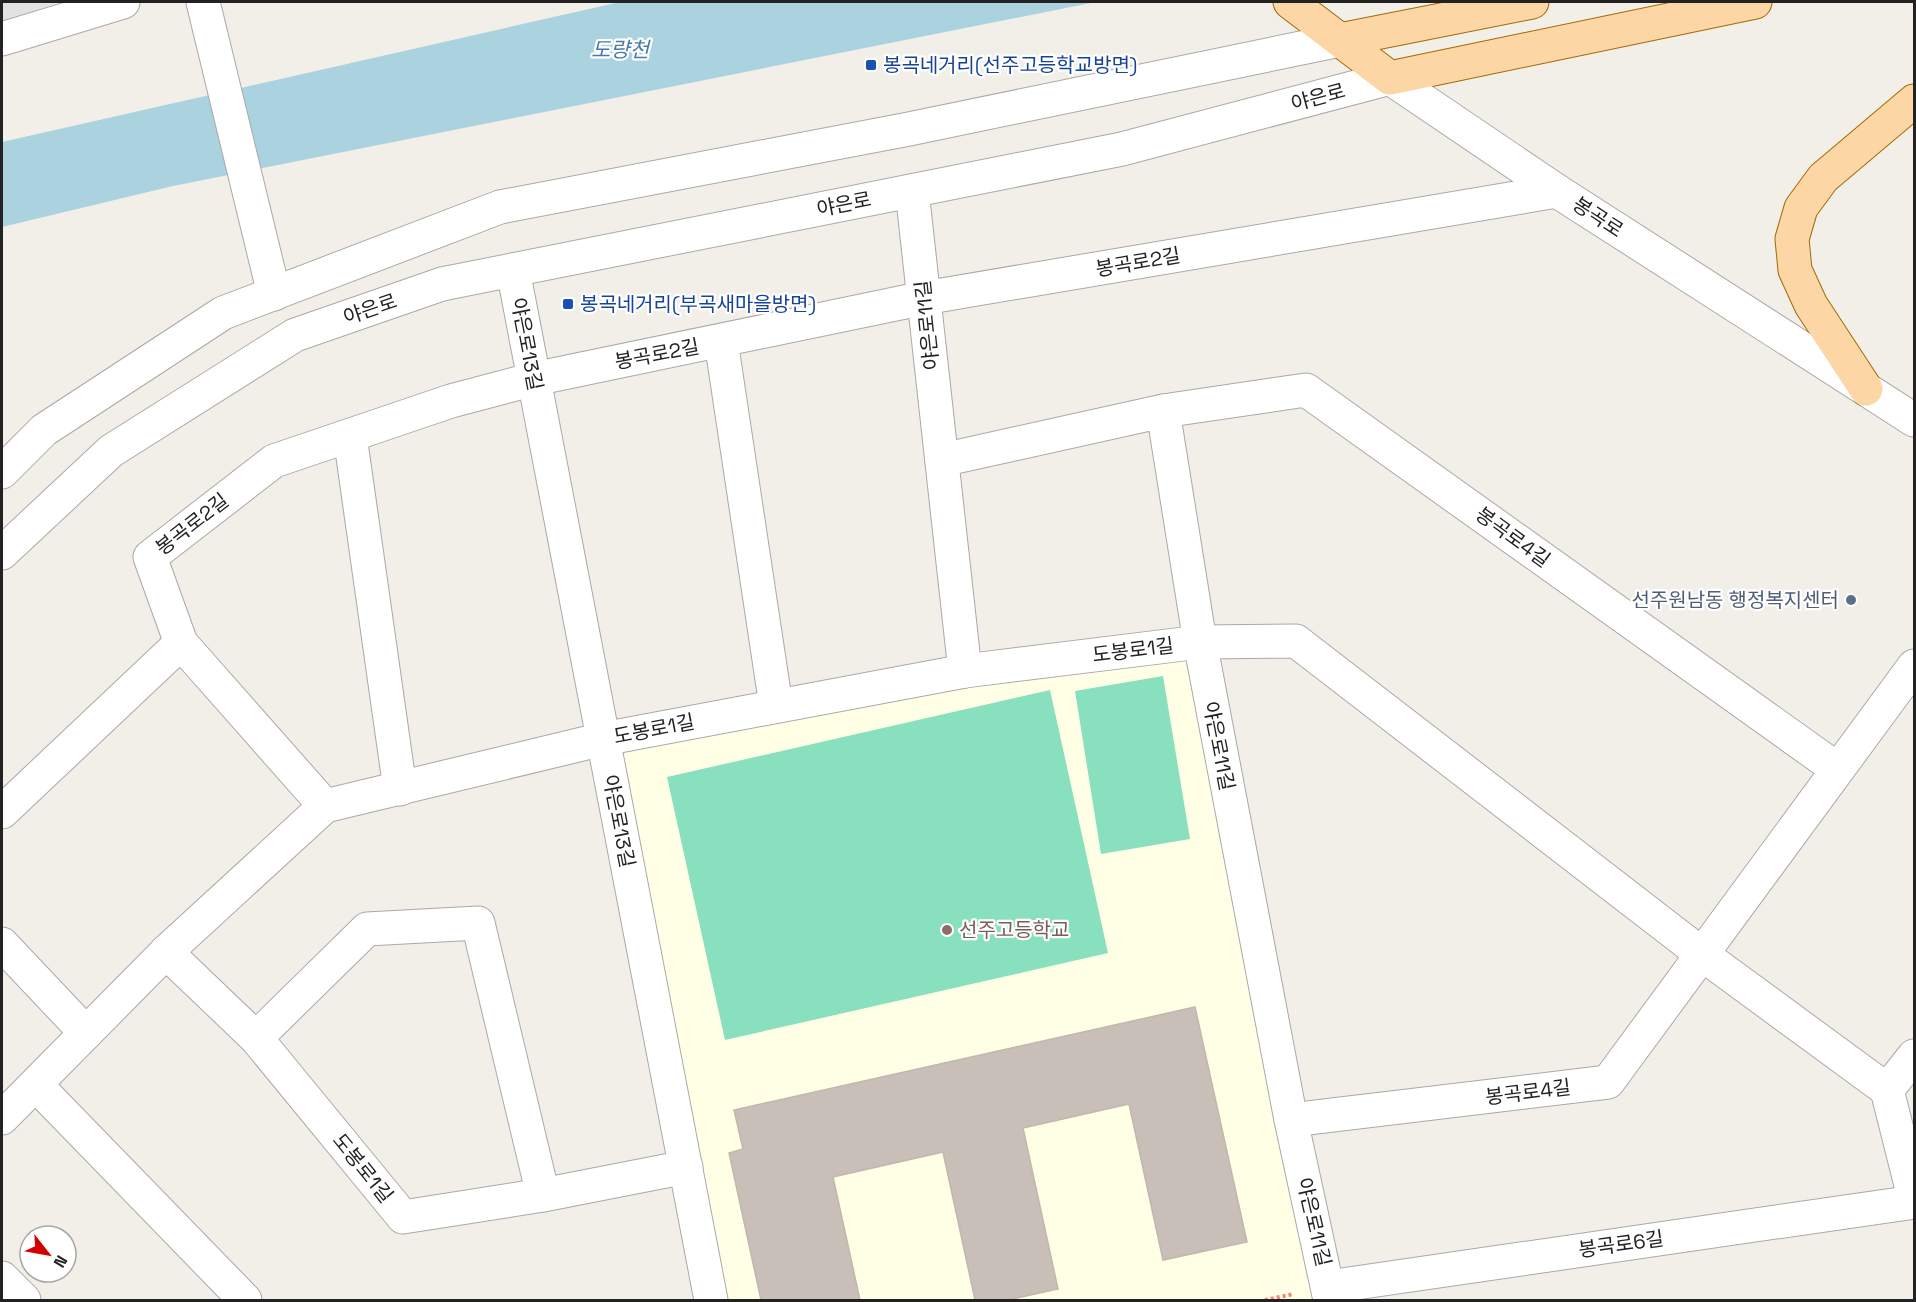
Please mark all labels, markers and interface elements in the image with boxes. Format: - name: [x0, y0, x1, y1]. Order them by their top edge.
- water label: 도량천: [591, 36, 652, 63]
- place label: 봉곡네거리(선주고등학교방면): [883, 52, 1137, 78]
- marker: 봉곡네거리(선주고등학교방면): [864, 58, 878, 72]
- street label: 야은로: [1288, 77, 1348, 117]
- street label: 야은로: [814, 186, 874, 222]
- street label: 봉곡로: [1568, 191, 1628, 243]
- street label: 봉곡로2길: [1094, 242, 1182, 282]
- street label: 야은로11길: [909, 279, 945, 371]
- street label: 야은로: [340, 288, 400, 330]
- place label: 봉곡네거리(부곡새마을방면): [580, 291, 816, 317]
- street label: 야은로13길: [505, 295, 549, 393]
- marker: 봉곡네거리(부곡새마을방면): [561, 297, 575, 311]
- street label: 봉곡로2길: [612, 333, 702, 375]
- street label: 봉곡로2길: [150, 487, 234, 561]
- street label: 봉곡로4길: [1471, 501, 1555, 573]
- place label: 선주원남동 행정복지센터: [1631, 587, 1839, 613]
- marker: 선주원남동 행정복지센터: [1844, 593, 1858, 607]
- street label: 도봉로1길: [1091, 632, 1175, 668]
- street label: 야은로11길: [1198, 699, 1240, 793]
- street label: 도봉로1길: [611, 708, 697, 750]
- street label: 야은로13길: [597, 772, 641, 870]
- place label: 선주고등학교: [959, 917, 1069, 943]
- marker: 선주고등학교: [940, 923, 954, 937]
- street label: 봉곡로4길: [1484, 1074, 1572, 1110]
- street label: 도봉로1길: [327, 1128, 399, 1208]
- street label: 야은로11길: [1291, 1175, 1337, 1269]
- north arrow: [18, 1224, 78, 1284]
- street label: 봉곡로6길: [1577, 1225, 1665, 1263]
- text: N: [49, 1251, 72, 1271]

